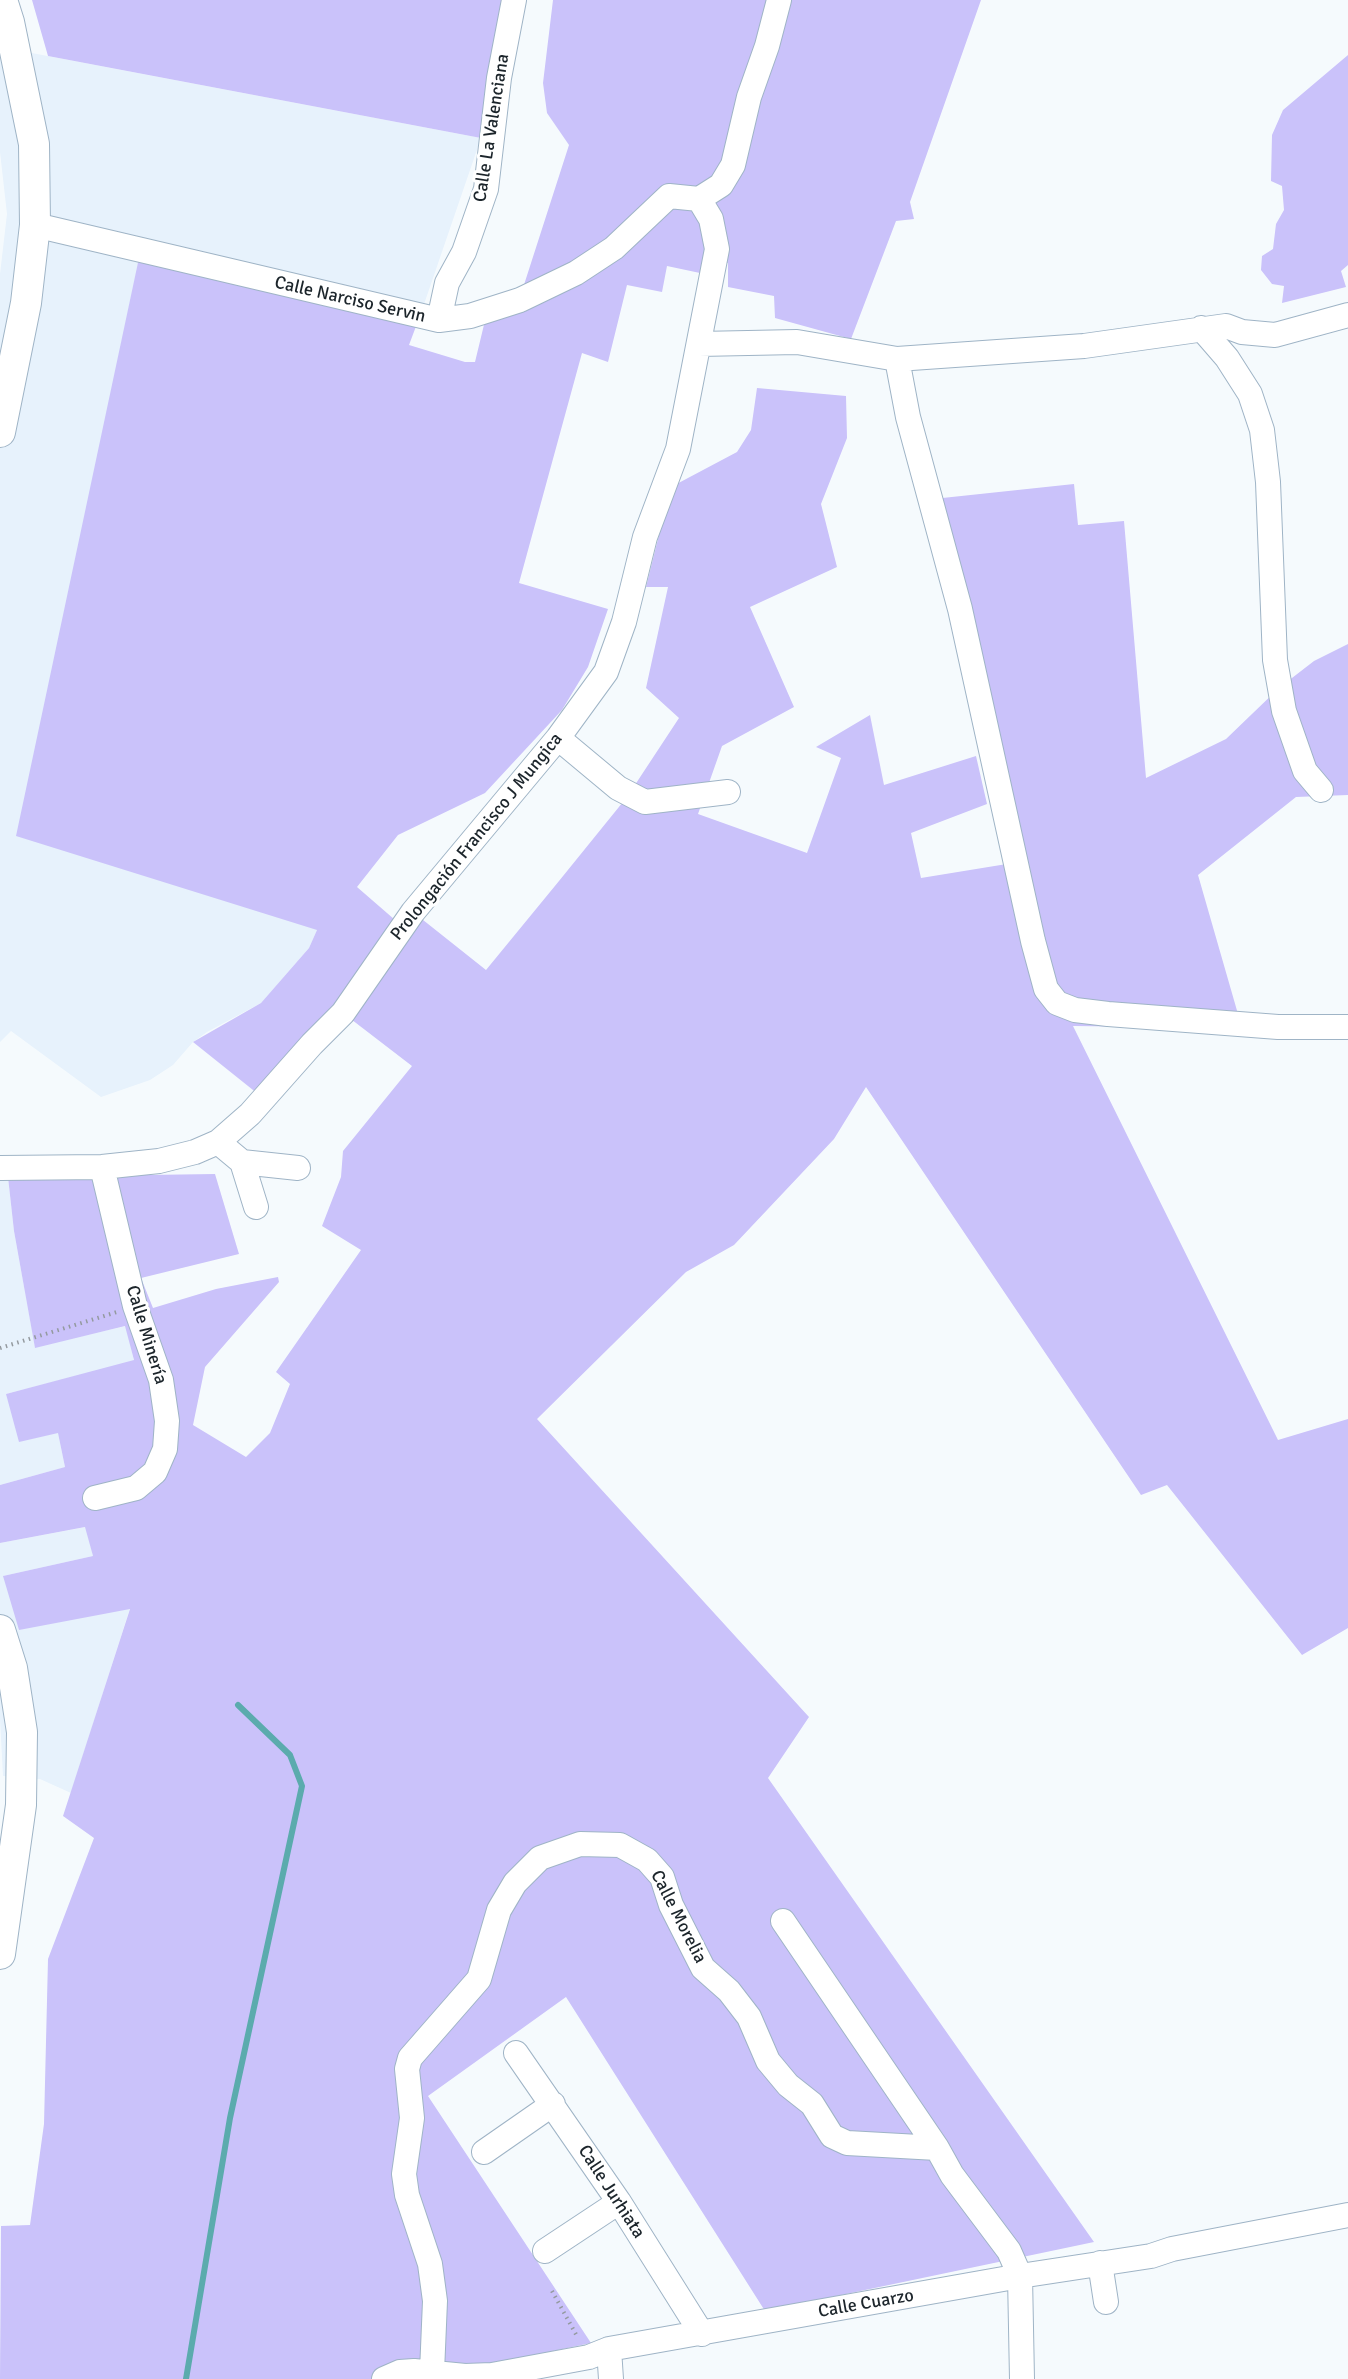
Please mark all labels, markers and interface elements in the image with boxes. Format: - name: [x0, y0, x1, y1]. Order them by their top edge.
- street label: Calle La Valenciana: [470, 52, 514, 204]
- street label: Calle Narciso Servin: [272, 272, 428, 328]
- street label: Prolongación Francisco J Mungica: [387, 729, 567, 945]
- street label: Calle Minería: [121, 1283, 171, 1387]
- street label: Calle Morelia: [645, 1867, 711, 1967]
- street label: Calle Jurhiata: [573, 2141, 649, 2243]
- street label: Calle Cuarzo: [817, 2285, 915, 2323]

